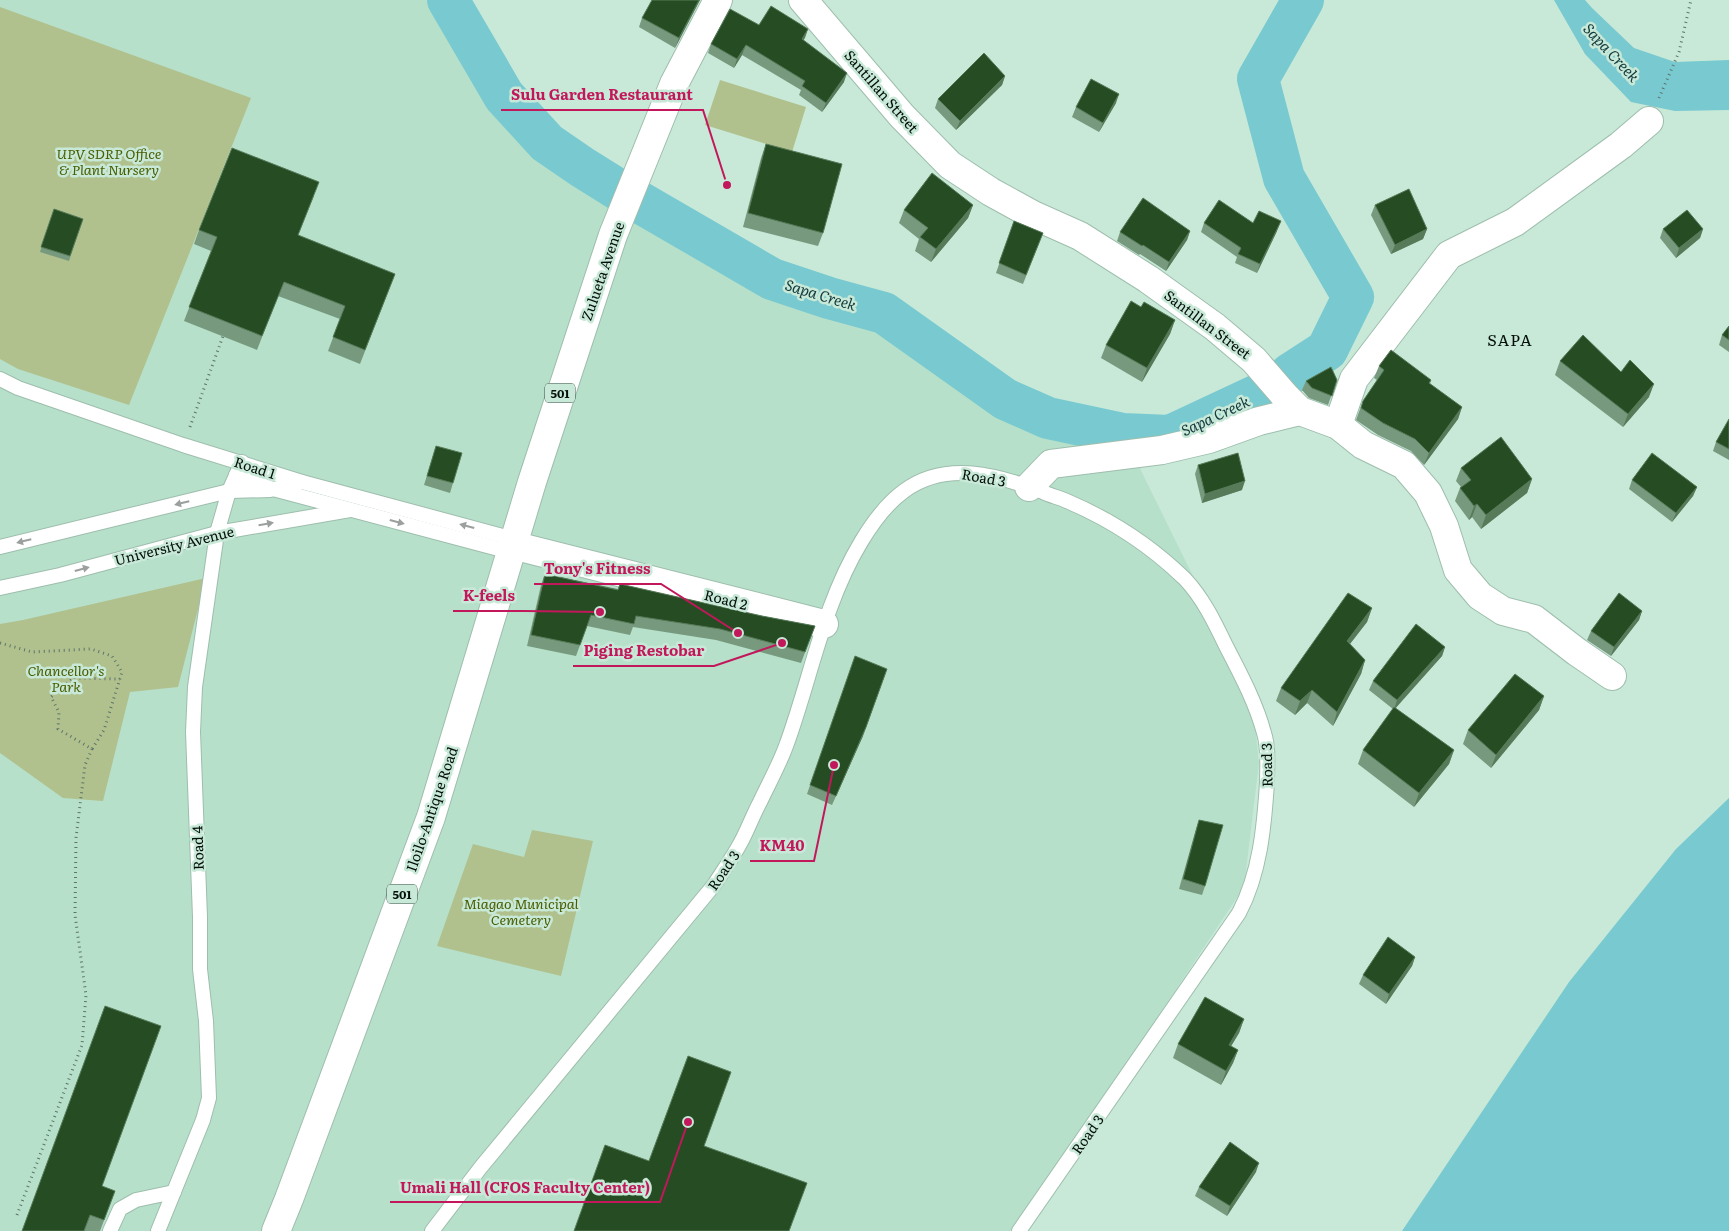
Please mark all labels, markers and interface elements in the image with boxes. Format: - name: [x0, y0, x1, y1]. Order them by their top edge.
- water label: Sapa Creek: [1579, 17, 1646, 87]
- street label: Santillan Street: [840, 45, 924, 137]
- callout: Sulu Garden Restaurant: [501, 80, 703, 110]
- text: Sulu Garden Restaurant: [511, 82, 693, 105]
- park label: UPV SDRP Office & Plant Nursery: [57, 143, 162, 179]
- street label: Zulueta Avenue: [576, 219, 628, 323]
- water label: Sapa Creek: [783, 272, 860, 316]
- street label: Santillan Street: [1161, 285, 1256, 363]
- district label: SAPA: [1487, 327, 1533, 351]
- road number: 501: [545, 383, 575, 402]
- water label: Sapa Creek: [1177, 389, 1254, 441]
- street label: Road 1: [232, 451, 279, 483]
- street label: Road 3: [960, 463, 1008, 491]
- one-way arrow: [174, 499, 189, 507]
- one-way arrow: [389, 518, 404, 526]
- street label: University Avenue: [112, 520, 236, 570]
- one-way arrow: [258, 520, 274, 528]
- one-way arrow: [459, 522, 474, 530]
- one-way arrow: [16, 537, 31, 545]
- callout: Tony's Fitness: [534, 554, 661, 584]
- text: Tony's Fitness: [544, 556, 651, 579]
- one-way arrow: [74, 565, 89, 573]
- callout: K-feels: [453, 581, 525, 611]
- text: K-feels: [463, 583, 515, 606]
- street label: Road 2: [702, 584, 750, 614]
- callout: Piging Restobar: [573, 636, 714, 666]
- text: Piging Restobar: [584, 638, 704, 661]
- park label: Chancellor's Park: [28, 660, 104, 696]
- street label: Road 3: [1256, 743, 1276, 787]
- street label: Iloilo-Antique Road: [400, 744, 462, 874]
- street label: Road 4: [186, 825, 208, 871]
- callout: KM40: [750, 831, 814, 861]
- text: KM40: [760, 833, 804, 856]
- street label: Road 3: [702, 846, 744, 894]
- road number: 501: [387, 884, 417, 904]
- park label: Miagao Municipal Cemetery: [463, 893, 579, 929]
- street label: Road 3: [1066, 1110, 1108, 1158]
- callout: Umali Hall (CFOS Faculty Center): [390, 1172, 660, 1202]
- text: Umali Hall (CFOS Faculty Center): [400, 1175, 650, 1198]

